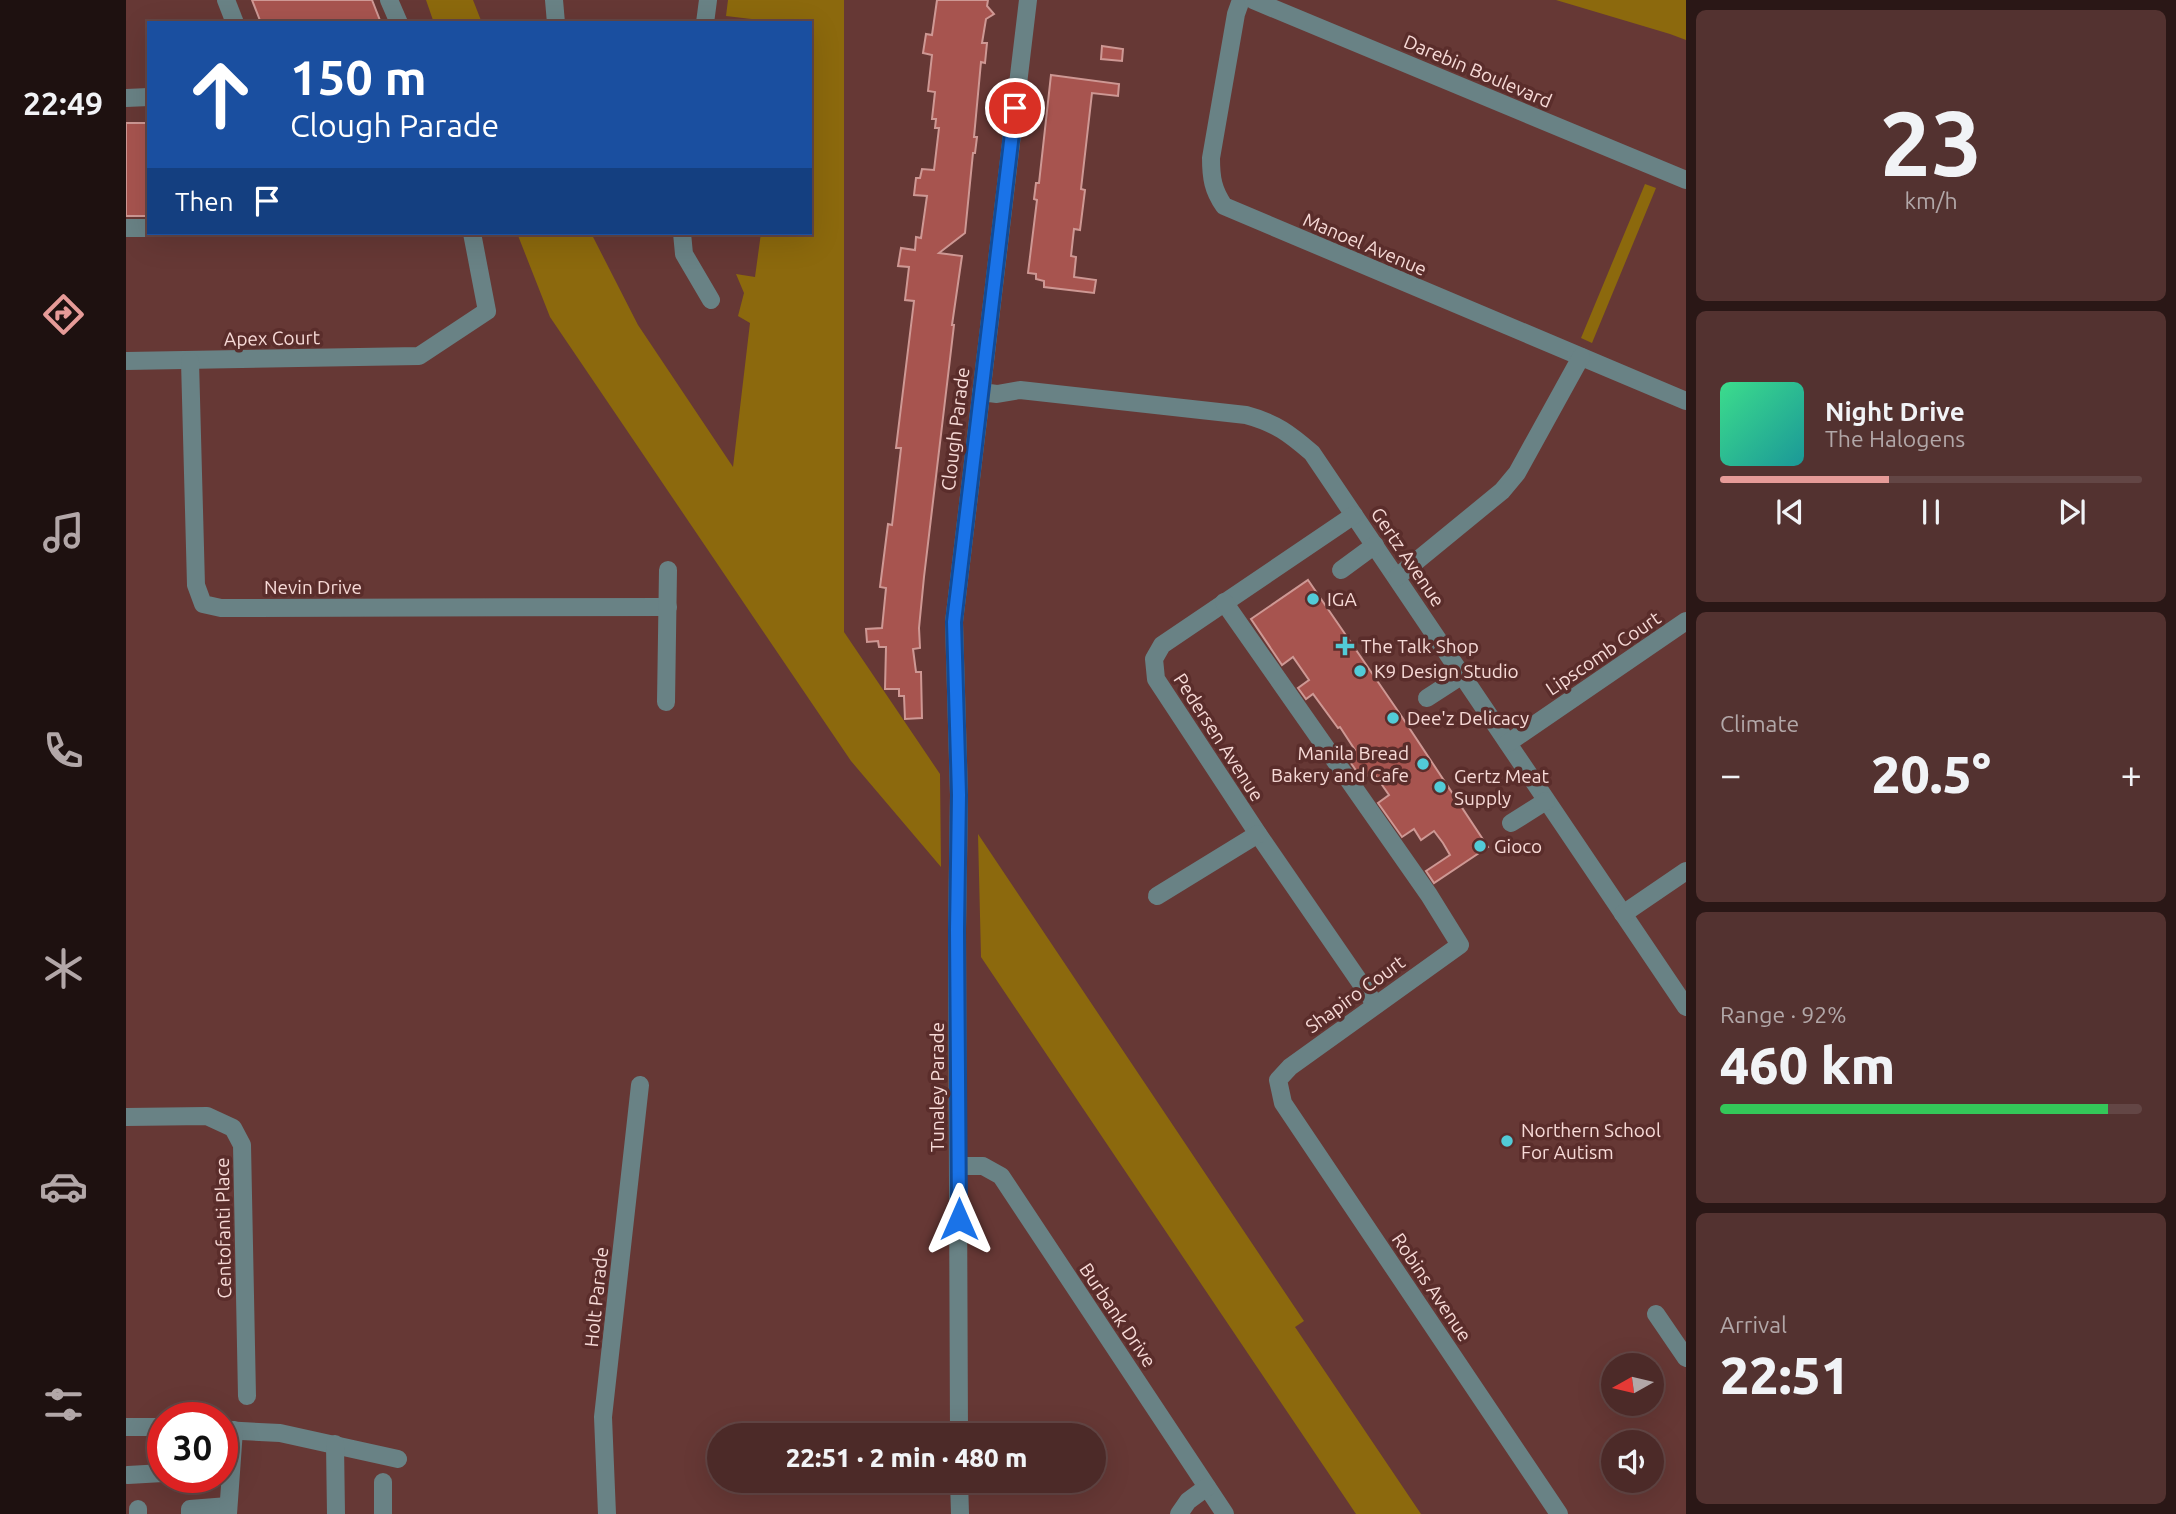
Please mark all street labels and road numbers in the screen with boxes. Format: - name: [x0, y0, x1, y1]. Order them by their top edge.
- street label: Darebin Boulevard: [1401, 30, 1555, 112]
- street label: Manoel Avenue: [1300, 208, 1430, 280]
- street label: Apex Court: [224, 326, 321, 350]
- street label: Clough Parade: [937, 366, 973, 492]
- street label: Gertz Avenue: [1367, 503, 1449, 611]
- street label: Nevin Drive: [264, 576, 362, 598]
- street label: Lipscomb Court: [1541, 606, 1665, 699]
- street label: Pedersen Avenue: [1169, 669, 1269, 805]
- street label: Shapiro Court: [1301, 950, 1409, 1037]
- street label: Tunaley Parade: [926, 1022, 948, 1152]
- street label: Centofanti Place: [211, 1157, 235, 1299]
- street label: Robins Avenue: [1388, 1229, 1476, 1345]
- street label: Holt Parade: [580, 1246, 612, 1348]
- street label: Burbank Drive: [1075, 1259, 1161, 1371]

